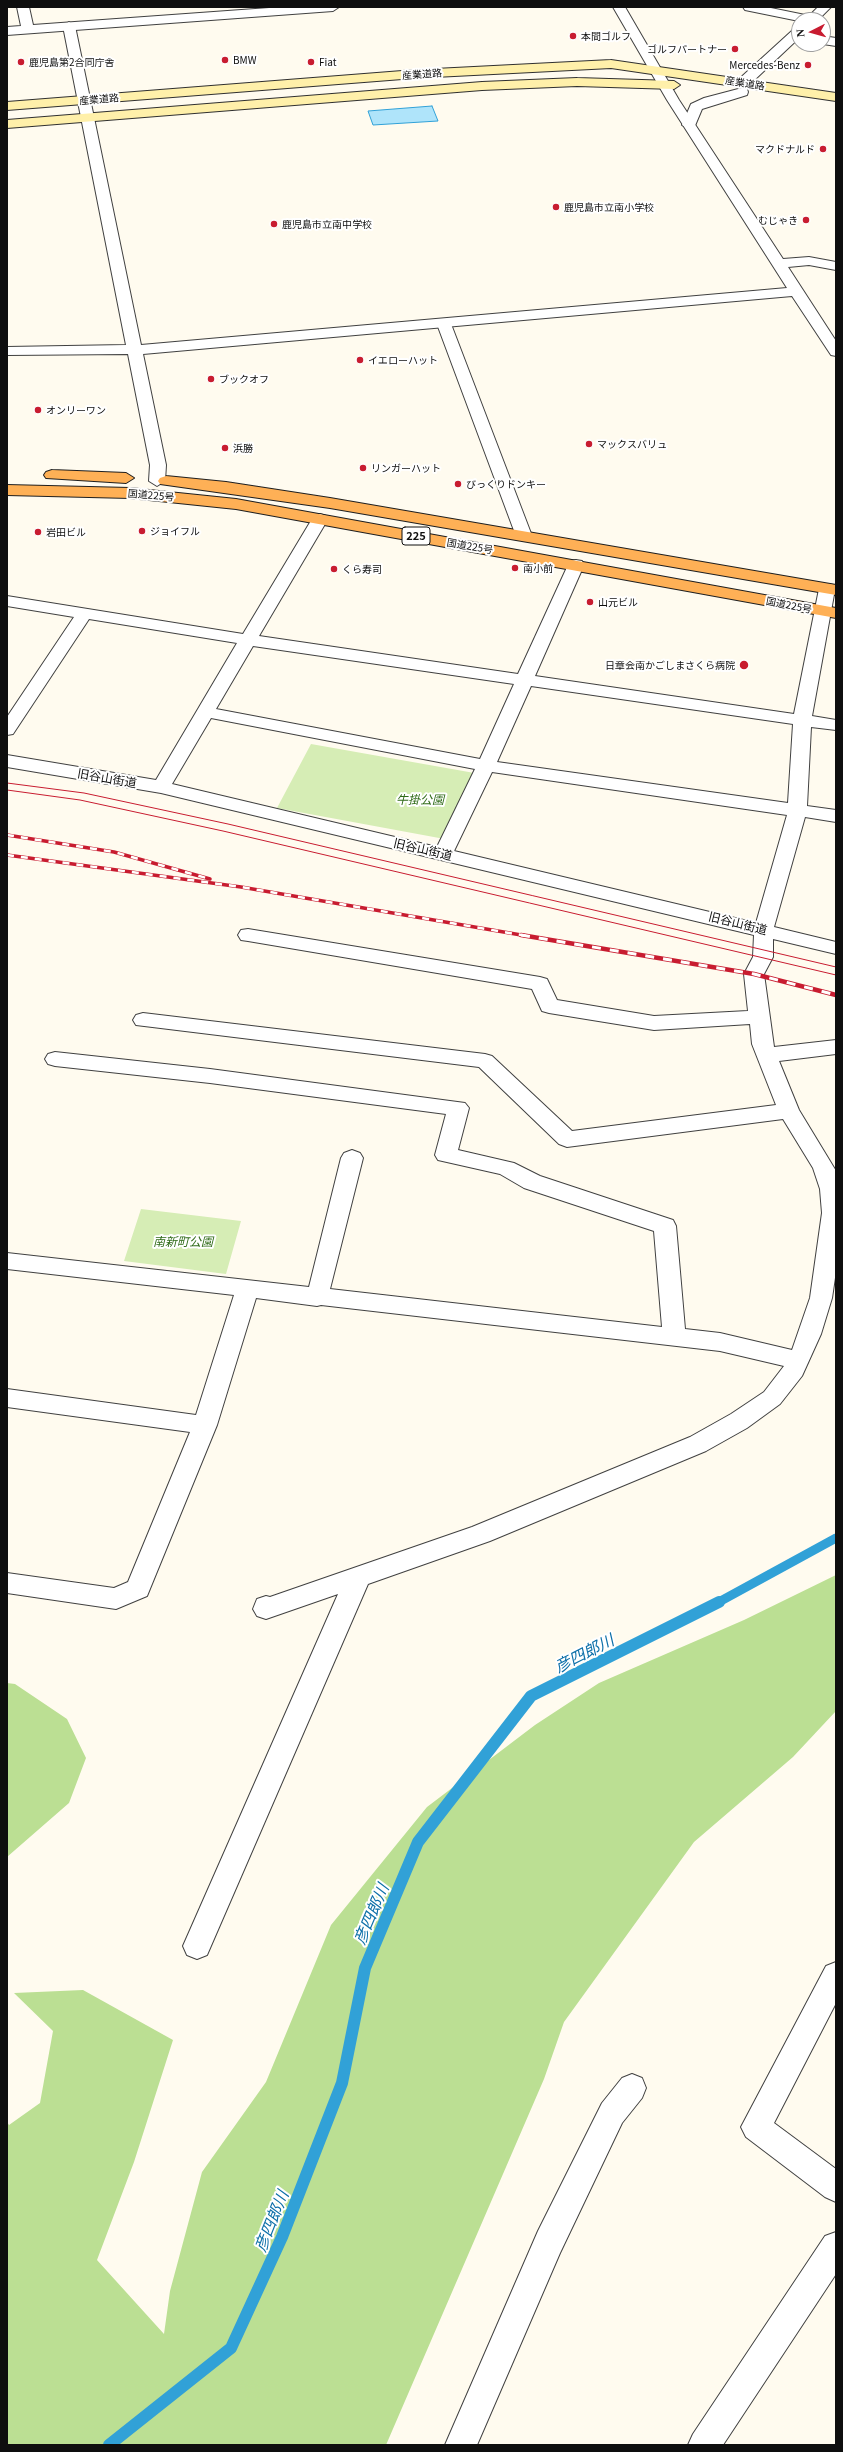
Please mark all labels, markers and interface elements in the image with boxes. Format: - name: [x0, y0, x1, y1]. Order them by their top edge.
- north arrow: [791, 12, 831, 52]
- text: N: [794, 29, 806, 38]
- place label: 本間ゴルフ: [581, 30, 631, 42]
- marker: 本間ゴルフ: [568, 31, 578, 41]
- place label: ゴルフパートナー: [647, 43, 727, 55]
- marker: ゴルフパートナー: [730, 44, 740, 54]
- place label: BMW: [233, 54, 256, 66]
- marker: BMW: [220, 55, 230, 65]
- place label: 鹿児島第2合同庁舎: [29, 56, 115, 68]
- place label: Fiat: [319, 56, 336, 68]
- marker: 鹿児島第2合同庁舎: [16, 57, 26, 67]
- marker: Fiat: [306, 57, 316, 67]
- place label: Mercedes-Benz: [729, 59, 800, 71]
- marker: Mercedes-Benz: [803, 60, 813, 70]
- street label: 産業道路: [402, 67, 442, 81]
- street label: 産業道路: [724, 74, 766, 92]
- street label: 産業道路: [79, 91, 119, 107]
- place label: マクドナルド: [755, 143, 815, 155]
- marker: マクドナルド: [818, 144, 828, 154]
- place label: 鹿児島市立南小学校: [564, 201, 654, 213]
- marker: 鹿児島市立南小学校: [551, 202, 561, 212]
- place label: むじゃき: [758, 214, 798, 226]
- marker: むじゃき: [801, 215, 811, 225]
- place label: 鹿児島市立南中学校: [282, 218, 372, 230]
- marker: 鹿児島市立南中学校: [269, 219, 279, 229]
- place label: イエローハット: [368, 354, 438, 366]
- marker: イエローハット: [355, 355, 365, 365]
- place label: ブックオフ: [219, 373, 269, 385]
- marker: ブックオフ: [206, 374, 216, 384]
- place label: オンリーワン: [46, 404, 106, 416]
- marker: オンリーワン: [33, 405, 43, 415]
- place label: マックスバリュ: [597, 438, 667, 450]
- marker: マックスバリュ: [584, 439, 594, 449]
- place label: 浜勝: [233, 442, 253, 454]
- marker: 浜勝: [220, 443, 230, 453]
- place label: リンガーハット: [371, 462, 441, 474]
- marker: リンガーハット: [358, 463, 368, 473]
- place label: びっくりドンキー: [466, 478, 546, 490]
- marker: びっくりドンキー: [453, 479, 463, 489]
- street label: 国道225号: [127, 487, 175, 503]
- place label: ジョイフル: [150, 525, 200, 537]
- place label: 岩田ビル: [46, 526, 86, 538]
- marker: ジョイフル: [137, 526, 147, 536]
- marker: 岩田ビル: [33, 527, 43, 537]
- road number: 225: [402, 527, 430, 545]
- street label: 国道225号: [446, 536, 494, 556]
- place label: 南小前: [523, 562, 553, 574]
- place label: くら寿司: [342, 563, 382, 575]
- marker: 南小前: [510, 563, 520, 573]
- marker: くら寿司: [329, 564, 339, 574]
- street label: 国道225号: [765, 595, 813, 615]
- place label: 山元ビル: [598, 596, 638, 608]
- marker: 山元ビル: [585, 597, 595, 607]
- place label: 日章会南かごしまさくら病院: [605, 659, 735, 671]
- marker: 日章会南かごしまさくら病院: [738, 659, 750, 671]
- street label: 旧谷山街道: [76, 766, 138, 790]
- park label: 牛掛公園: [396, 792, 444, 806]
- street label: 旧谷山街道: [392, 835, 454, 863]
- street label: 旧谷山街道: [707, 909, 769, 937]
- park label: 南新町公園: [153, 1234, 213, 1248]
- water label: 彦四郎川: [551, 1630, 617, 1676]
- water label: 彦四郎川: [350, 1881, 392, 1947]
- water label: 彦四郎川: [250, 2188, 292, 2254]

